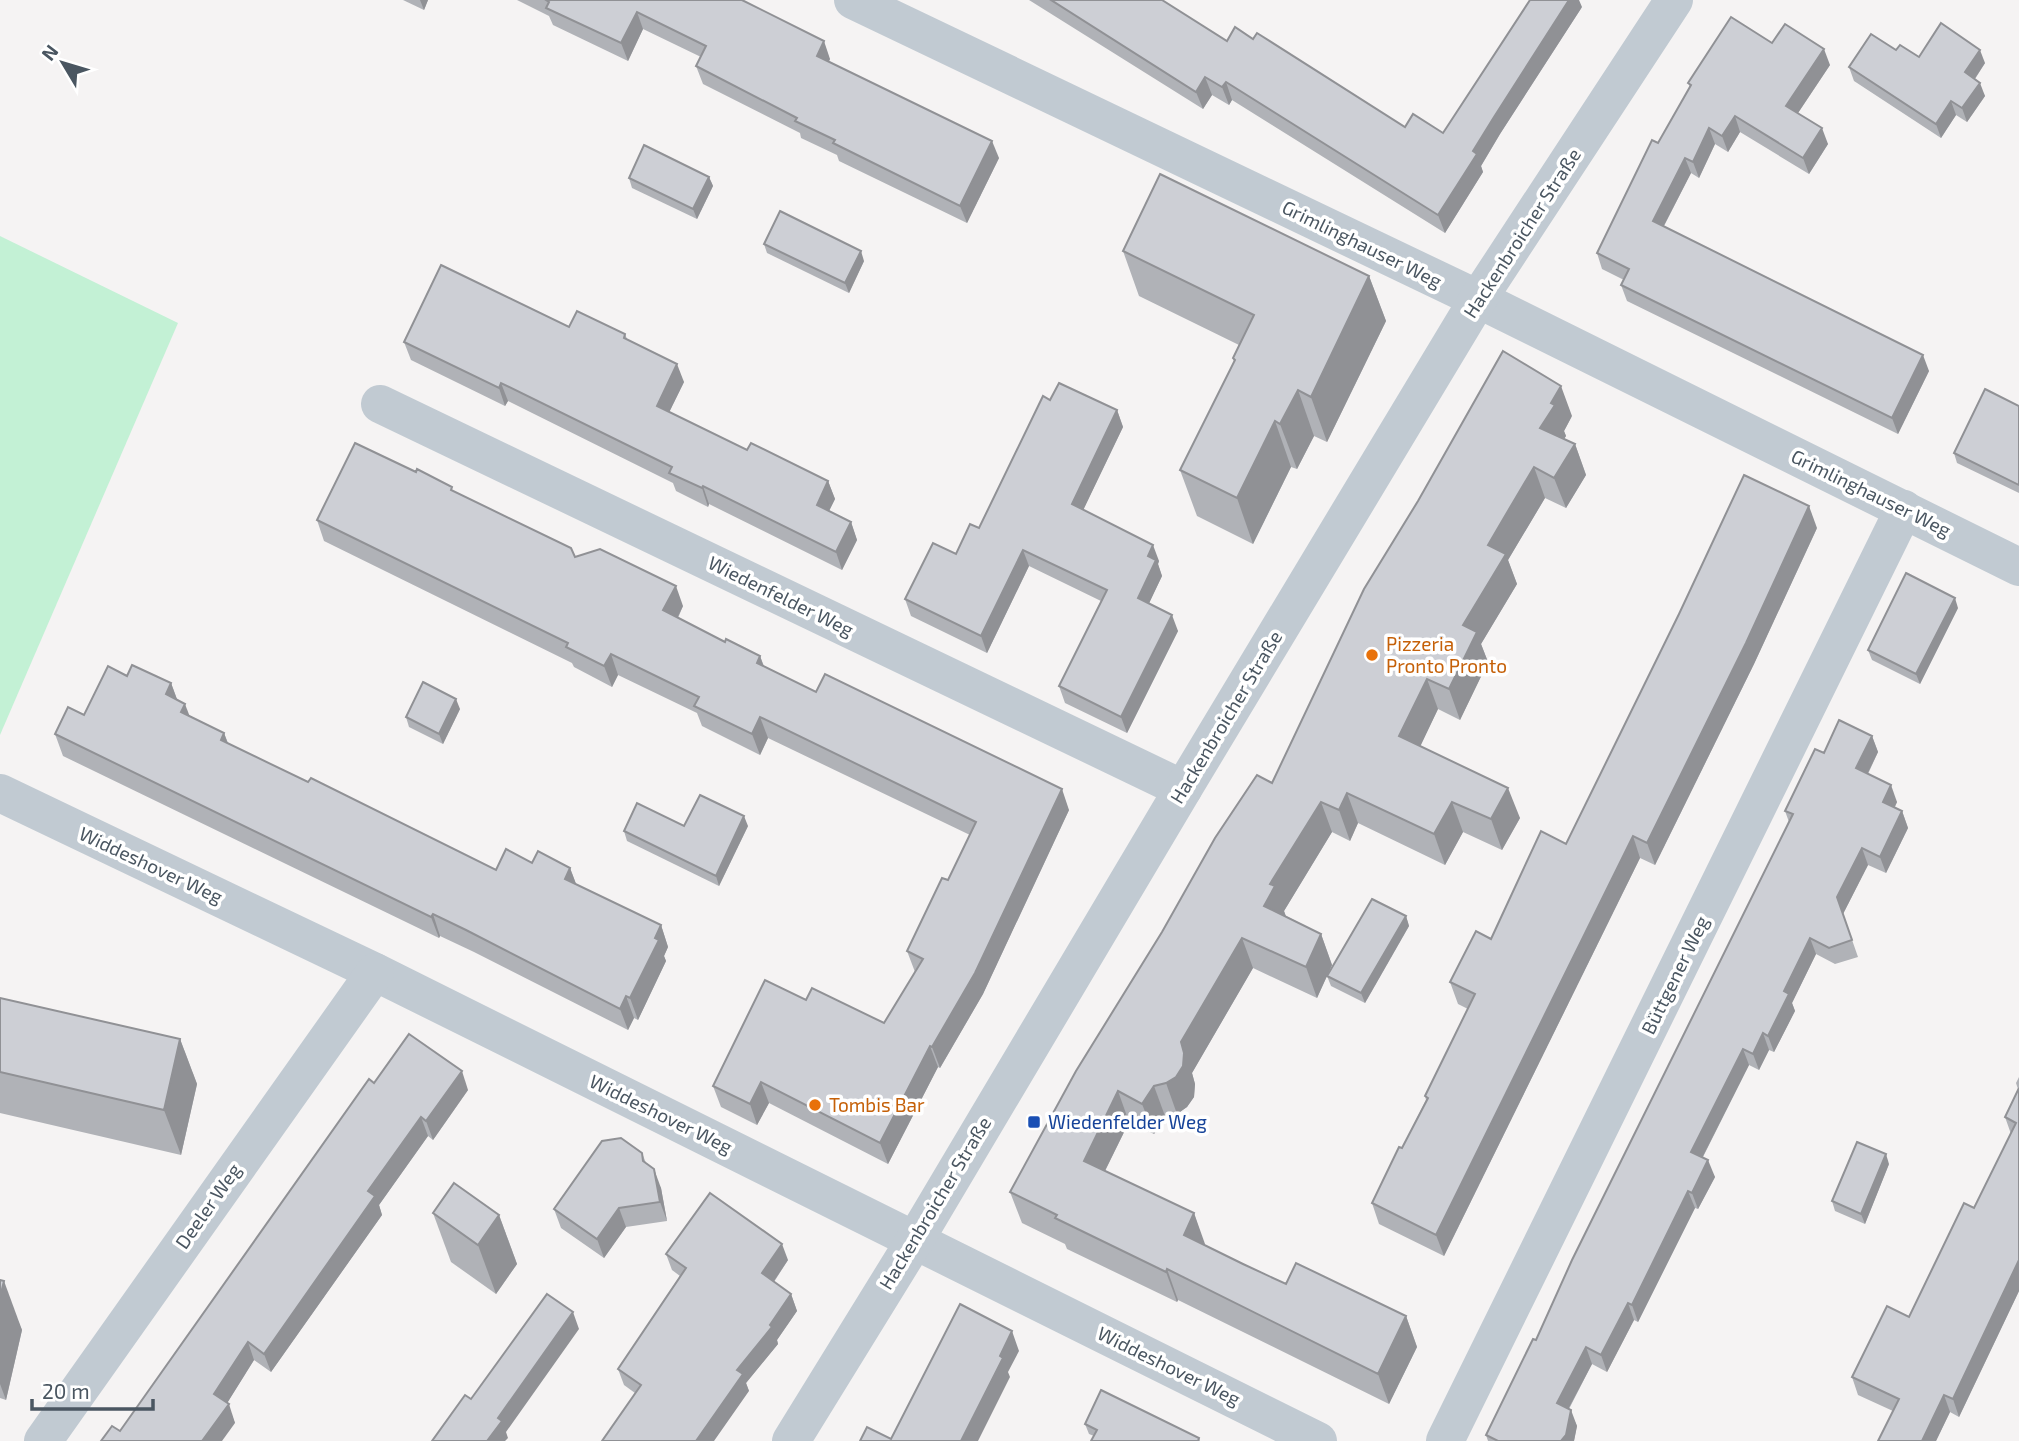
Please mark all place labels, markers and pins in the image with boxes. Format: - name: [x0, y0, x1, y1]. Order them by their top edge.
- place label: Pizzeria Pronto Pronto: [1386, 632, 1507, 677]
- marker: Pizzeria Pronto Pronto: [1364, 647, 1380, 663]
- place label: Tombis Bar: [829, 1093, 925, 1116]
- marker: Tombis Bar: [807, 1097, 823, 1113]
- place label: Wiedenfelder Weg: [1048, 1110, 1207, 1133]
- marker: Wiedenfelder Weg: [1026, 1114, 1042, 1130]

